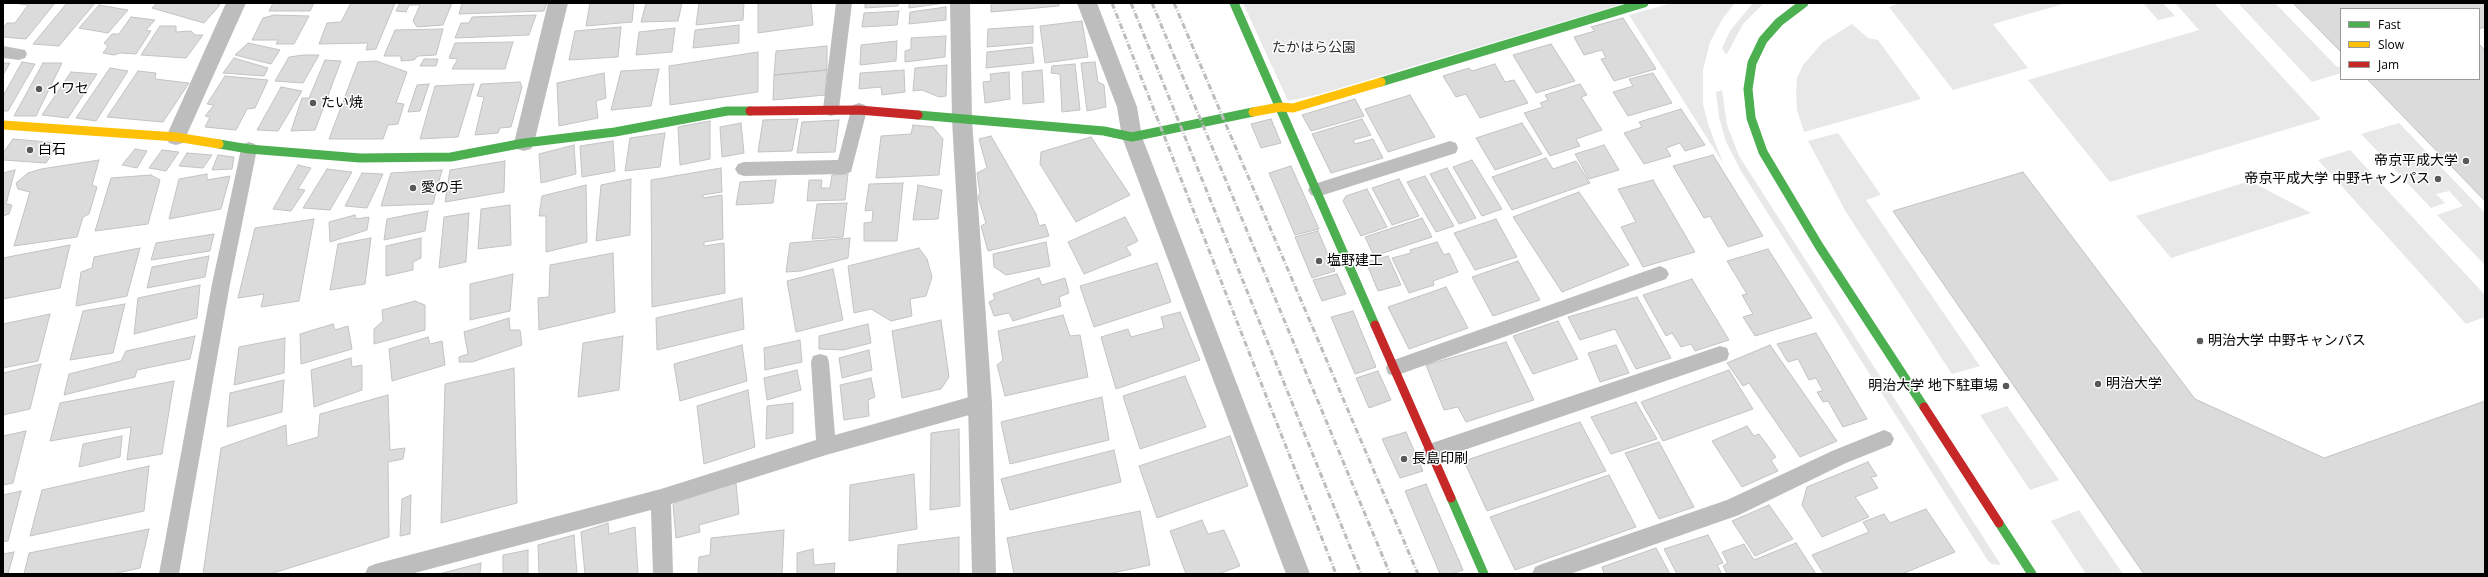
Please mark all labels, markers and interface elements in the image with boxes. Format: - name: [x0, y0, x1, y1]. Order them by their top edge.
- legend: [2340, 8, 2480, 80]
- text: Fast: [2378, 16, 2401, 33]
- text: Slow: [2378, 36, 2404, 53]
- park label: たかはら公園: [1272, 40, 1356, 56]
- text: Jam: [2378, 56, 2399, 73]
- place label: イワセ: [47, 81, 89, 97]
- marker: イワセ: [34, 84, 44, 94]
- place label: たい焼: [321, 95, 363, 111]
- marker: たい焼: [308, 98, 318, 108]
- place label: 白石: [38, 142, 66, 158]
- marker: 白石: [25, 145, 35, 155]
- place label: 帝京平成大学: [2374, 153, 2458, 169]
- marker: 帝京平成大学: [2461, 156, 2471, 166]
- place label: 帝京平成大学 中野キャンパス: [2244, 171, 2430, 187]
- marker: 帝京平成大学 中野キャンパス: [2433, 174, 2443, 184]
- place label: 愛の手: [421, 180, 463, 196]
- marker: 愛の手: [408, 183, 418, 193]
- place label: 塩野建工: [1327, 253, 1383, 269]
- marker: 塩野建工: [1314, 256, 1324, 266]
- place label: 明治大学 中野キャンパス: [2208, 333, 2366, 349]
- marker: 明治大学 中野キャンパス: [2195, 336, 2205, 346]
- place label: 明治大学: [2106, 376, 2162, 392]
- place label: 明治大学 地下駐車場: [1868, 378, 1998, 394]
- marker: 明治大学: [2093, 379, 2103, 389]
- marker: 明治大学 地下駐車場: [2001, 381, 2011, 391]
- place label: 長島印刷: [1412, 451, 1468, 467]
- marker: 長島印刷: [1399, 454, 1409, 464]

